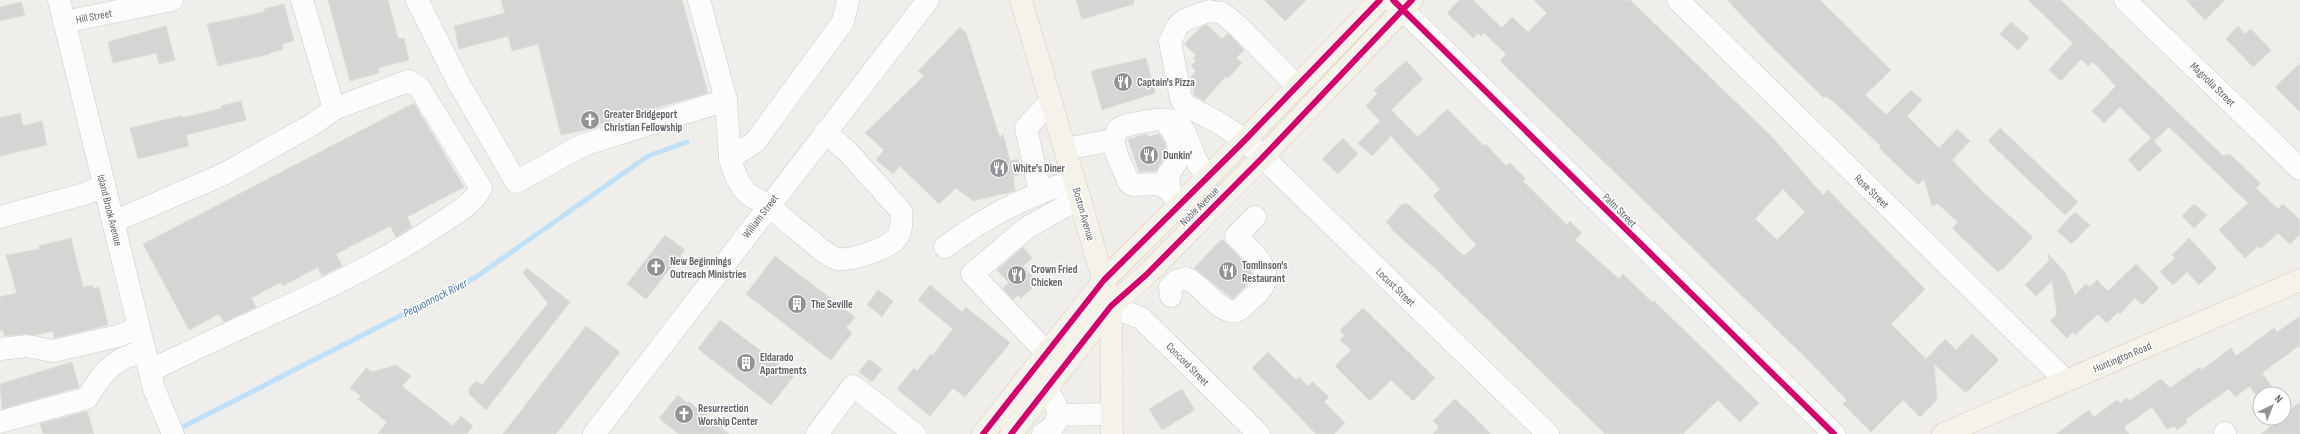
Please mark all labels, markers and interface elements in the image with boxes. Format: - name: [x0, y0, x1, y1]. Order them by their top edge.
- street label: Hill Street: [75, 6, 114, 26]
- street label: Magnolia Street: [2187, 60, 2238, 110]
- restaurant icon: Captain's Pizza: [1112, 71, 1134, 93]
- place label: Captain's Pizza: [1137, 76, 1195, 89]
- place label: Greater Bridgeport Christian Fellowship: [604, 108, 683, 134]
- church icon: Greater Bridgeport Christian Fellowship: [579, 109, 601, 131]
- restaurant icon: Dunkin': [1138, 144, 1160, 166]
- place label: Dunkin': [1163, 149, 1192, 162]
- restaurant icon: White's Diner: [988, 157, 1010, 179]
- place label: White's Diner: [1013, 162, 1066, 175]
- street label: Rose Street: [1852, 172, 1892, 211]
- street label: Island Brook Avenue: [94, 173, 125, 247]
- street label: Noble Avenue: [1177, 184, 1222, 229]
- street label: Boston Avenue: [1070, 186, 1097, 242]
- street label: William Street: [740, 191, 782, 241]
- street label: Palm Street: [1600, 191, 1640, 231]
- place label: New Beginnings Outreach Ministries: [670, 255, 747, 281]
- church icon: New Beginnings Outreach Ministries: [645, 256, 667, 278]
- place label: Tomlinson's Restaurant: [1242, 259, 1288, 285]
- restaurant icon: Tomlinson's Restaurant: [1217, 260, 1239, 282]
- place label: Crown Fried Chicken: [1031, 263, 1078, 289]
- restaurant icon: Crown Fried Chicken: [1006, 264, 1028, 286]
- street label: Locust Street: [1373, 265, 1419, 310]
- water label: Pequonnock River: [400, 276, 471, 321]
- building icon: The Seville: [786, 293, 808, 315]
- place label: The Seville: [811, 298, 853, 311]
- street label: Huntington Road: [2091, 339, 2154, 376]
- street label: Concord Street: [1163, 340, 1212, 389]
- place label: Eldarado Apartments: [759, 351, 807, 377]
- building icon: Eldarado Apartments: [735, 352, 757, 374]
- north arrow: [2252, 386, 2292, 426]
- text: N: [2272, 392, 2285, 406]
- place label: Resurrection Worship Center: [698, 402, 759, 428]
- church icon: Resurrection Worship Center: [673, 403, 695, 425]

